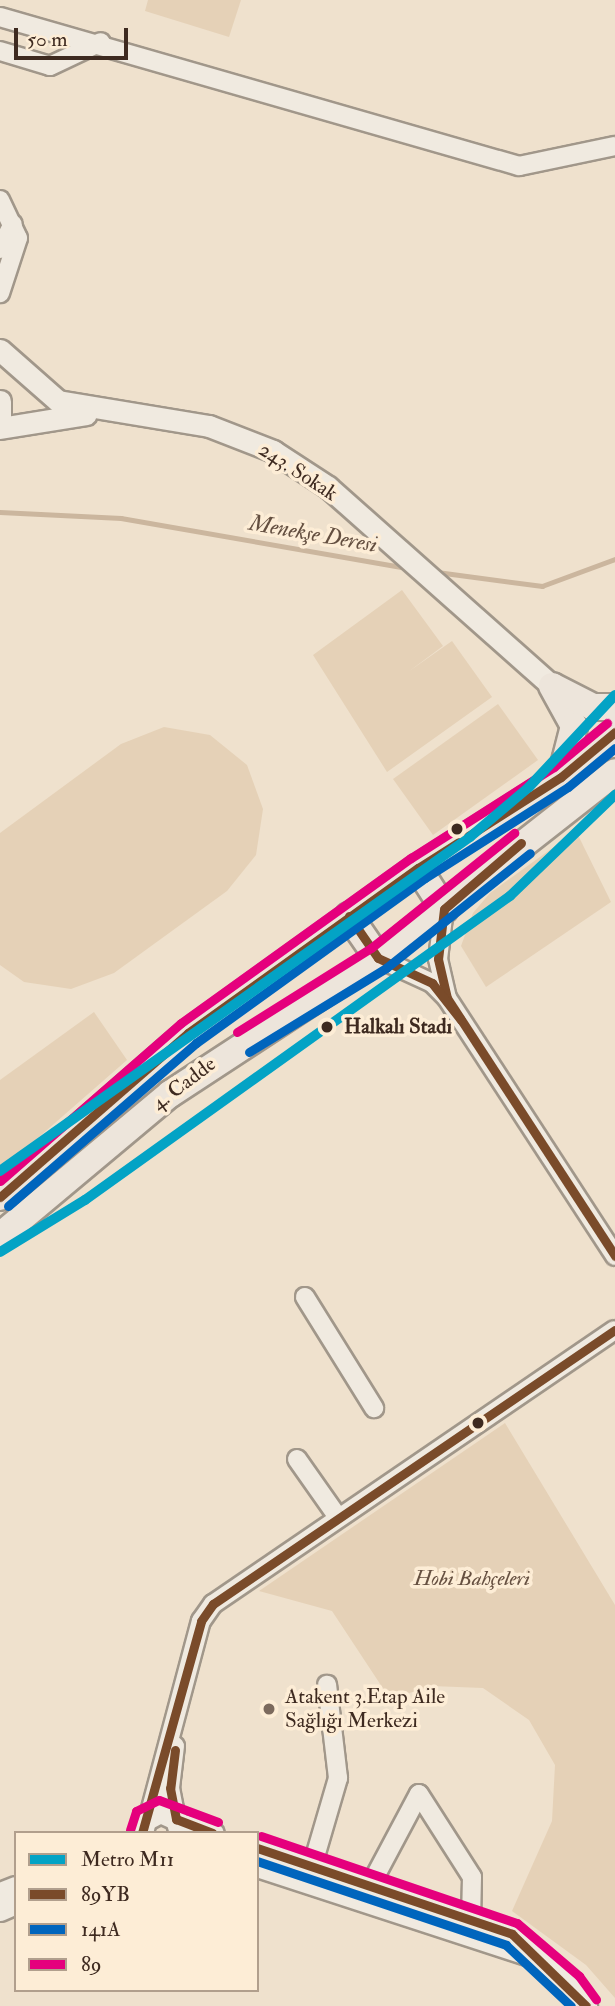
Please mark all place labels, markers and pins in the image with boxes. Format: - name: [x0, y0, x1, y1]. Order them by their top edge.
- unlabelled marker: [450, 822, 464, 836]
- place label: Halkalı Stadı: [344, 1014, 452, 1040]
- marker: Halkalı Stadı: [316, 1016, 338, 1038]
- unlabelled marker: [471, 1416, 485, 1430]
- place label: Atakent 3.Etap Aile Sağlığı Merkezi: [285, 1684, 445, 1734]
- marker: Atakent 3.Etap Aile Sağlığı Merkezi: [259, 1699, 279, 1719]

